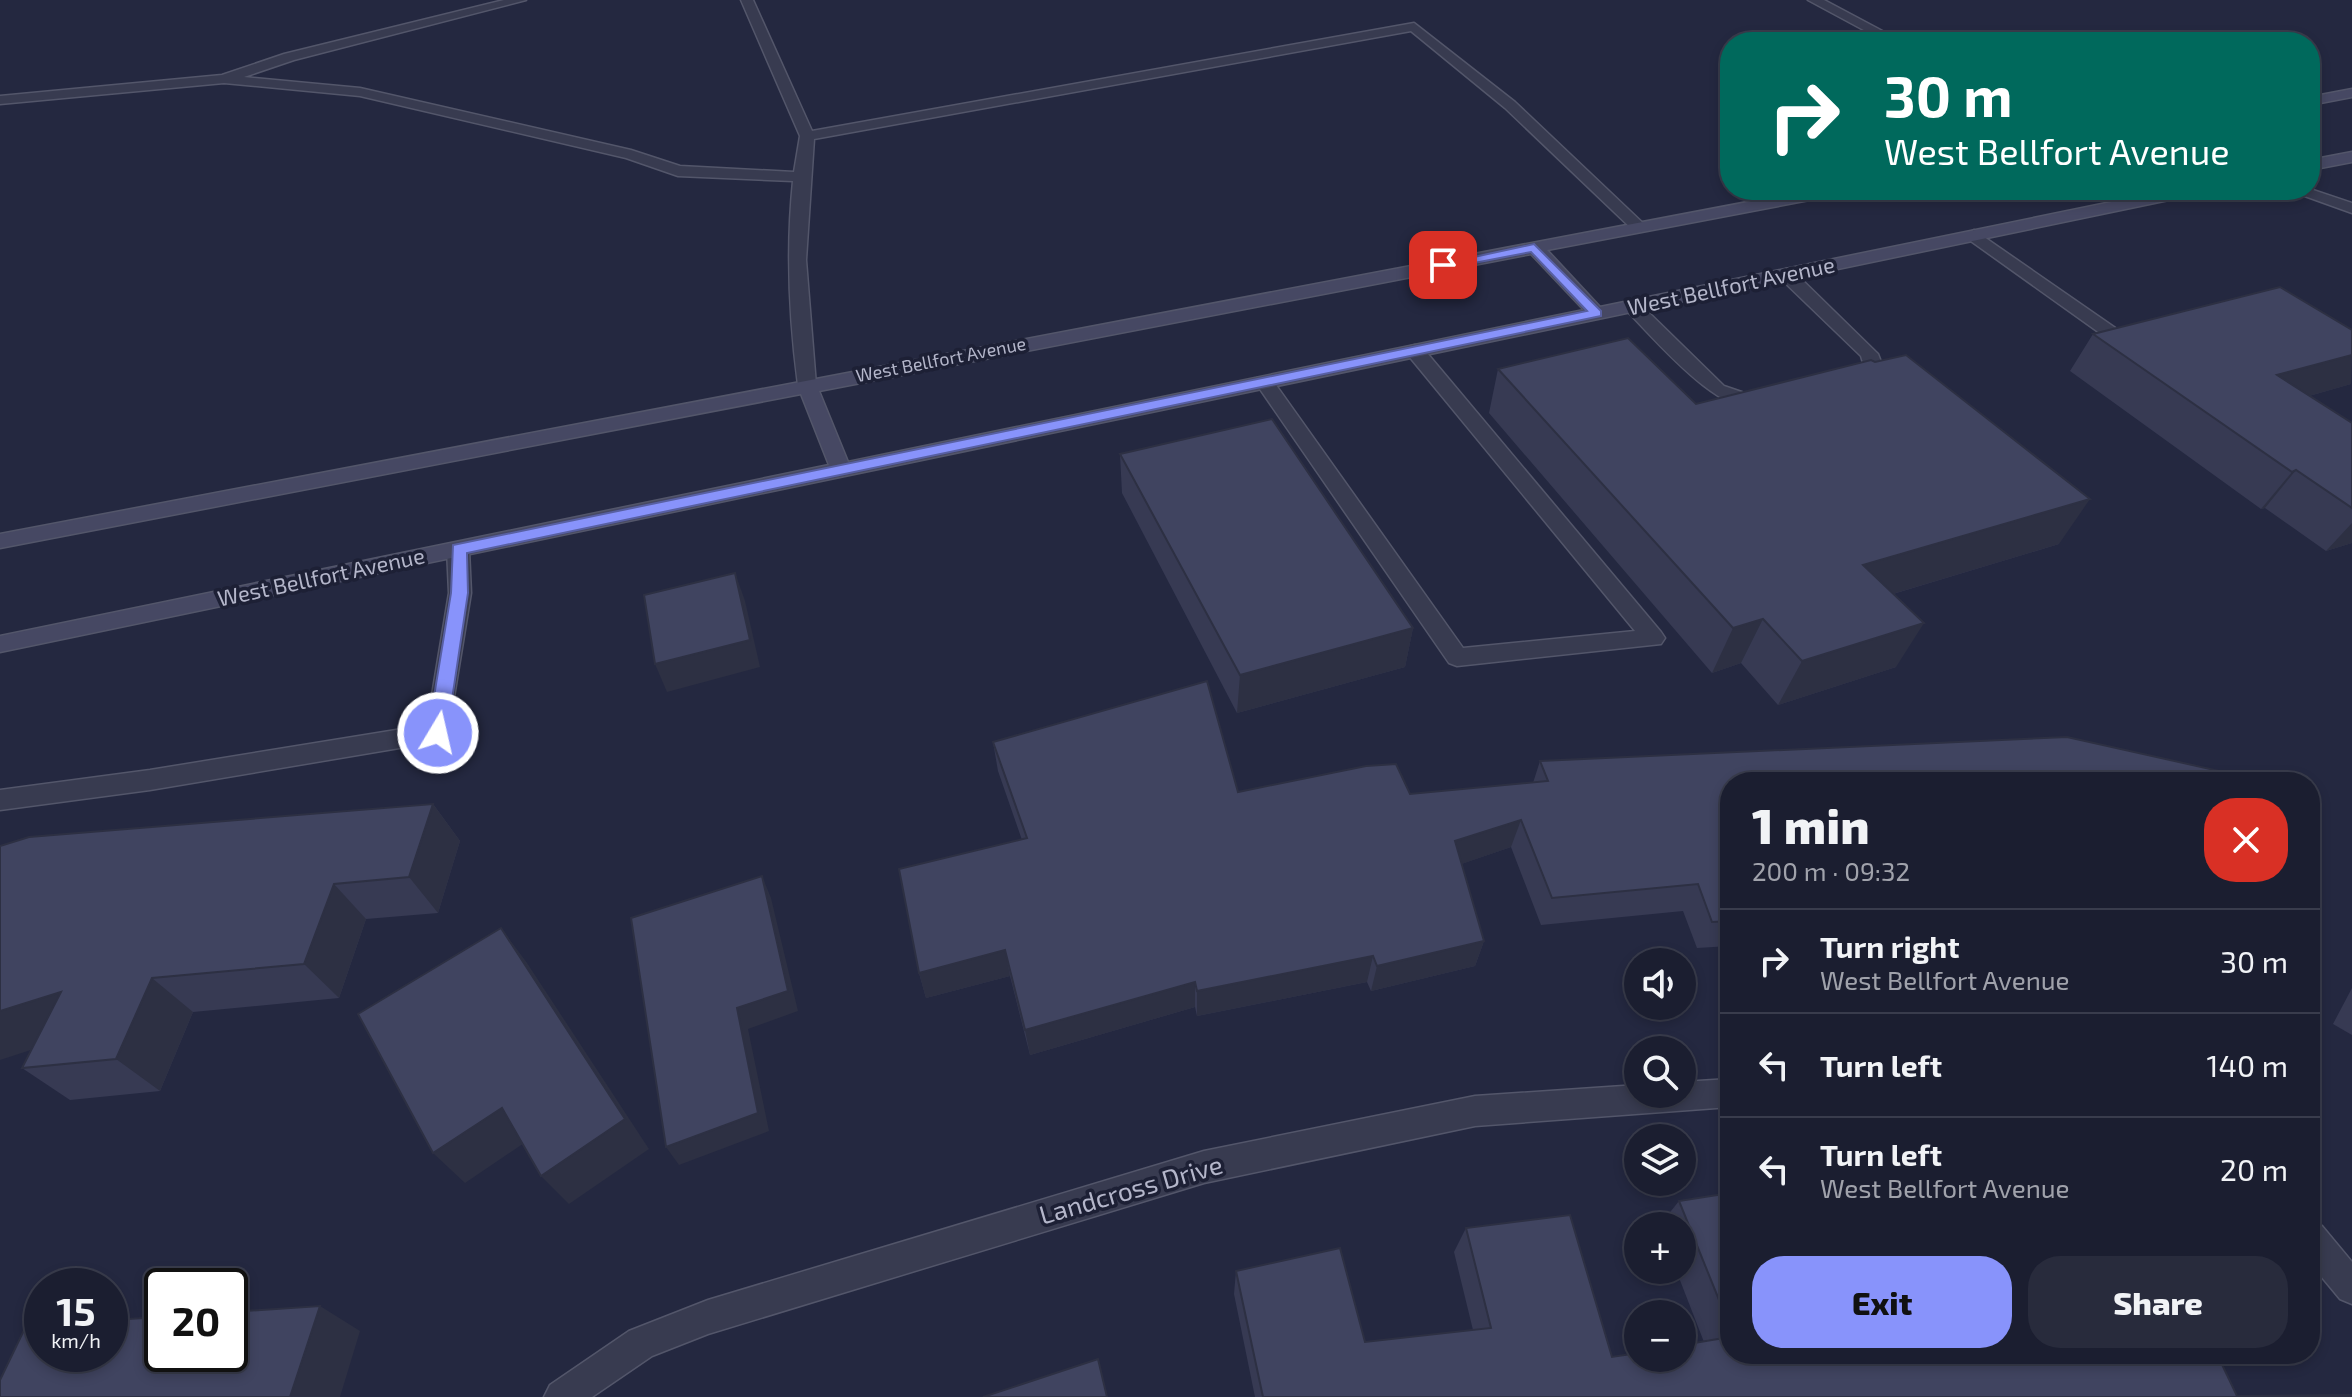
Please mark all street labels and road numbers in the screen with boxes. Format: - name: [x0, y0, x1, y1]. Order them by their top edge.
- street label: West Bellfort Avenue: [1625, 250, 1837, 320]
- street label: West Bellfort Avenue: [854, 332, 1028, 386]
- street label: West Bellfort Avenue: [215, 541, 427, 611]
- street label: Landcross Drive: [1035, 1148, 1226, 1230]

